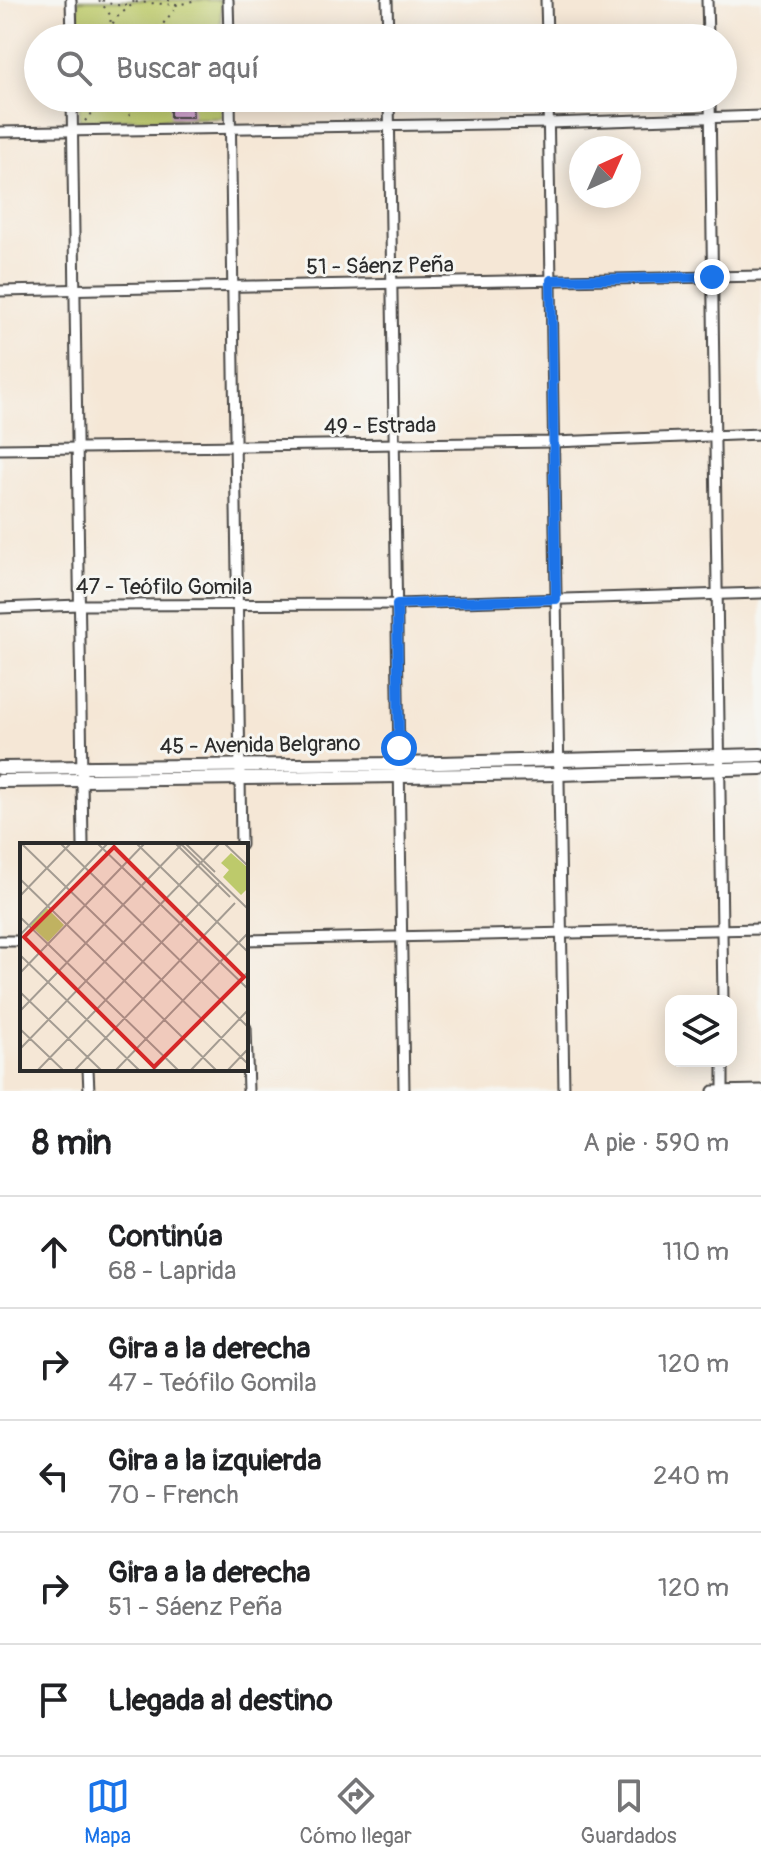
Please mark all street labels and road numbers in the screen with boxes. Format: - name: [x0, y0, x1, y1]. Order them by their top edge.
- street label: 51 - Sáenz Peña: [306, 251, 454, 281]
- street label: 49 - Estrada: [324, 411, 436, 441]
- street label: 47 - Teófilo Gomila: [76, 573, 252, 601]
- street label: 45 - Avenida Belgrano: [159, 729, 361, 761]

